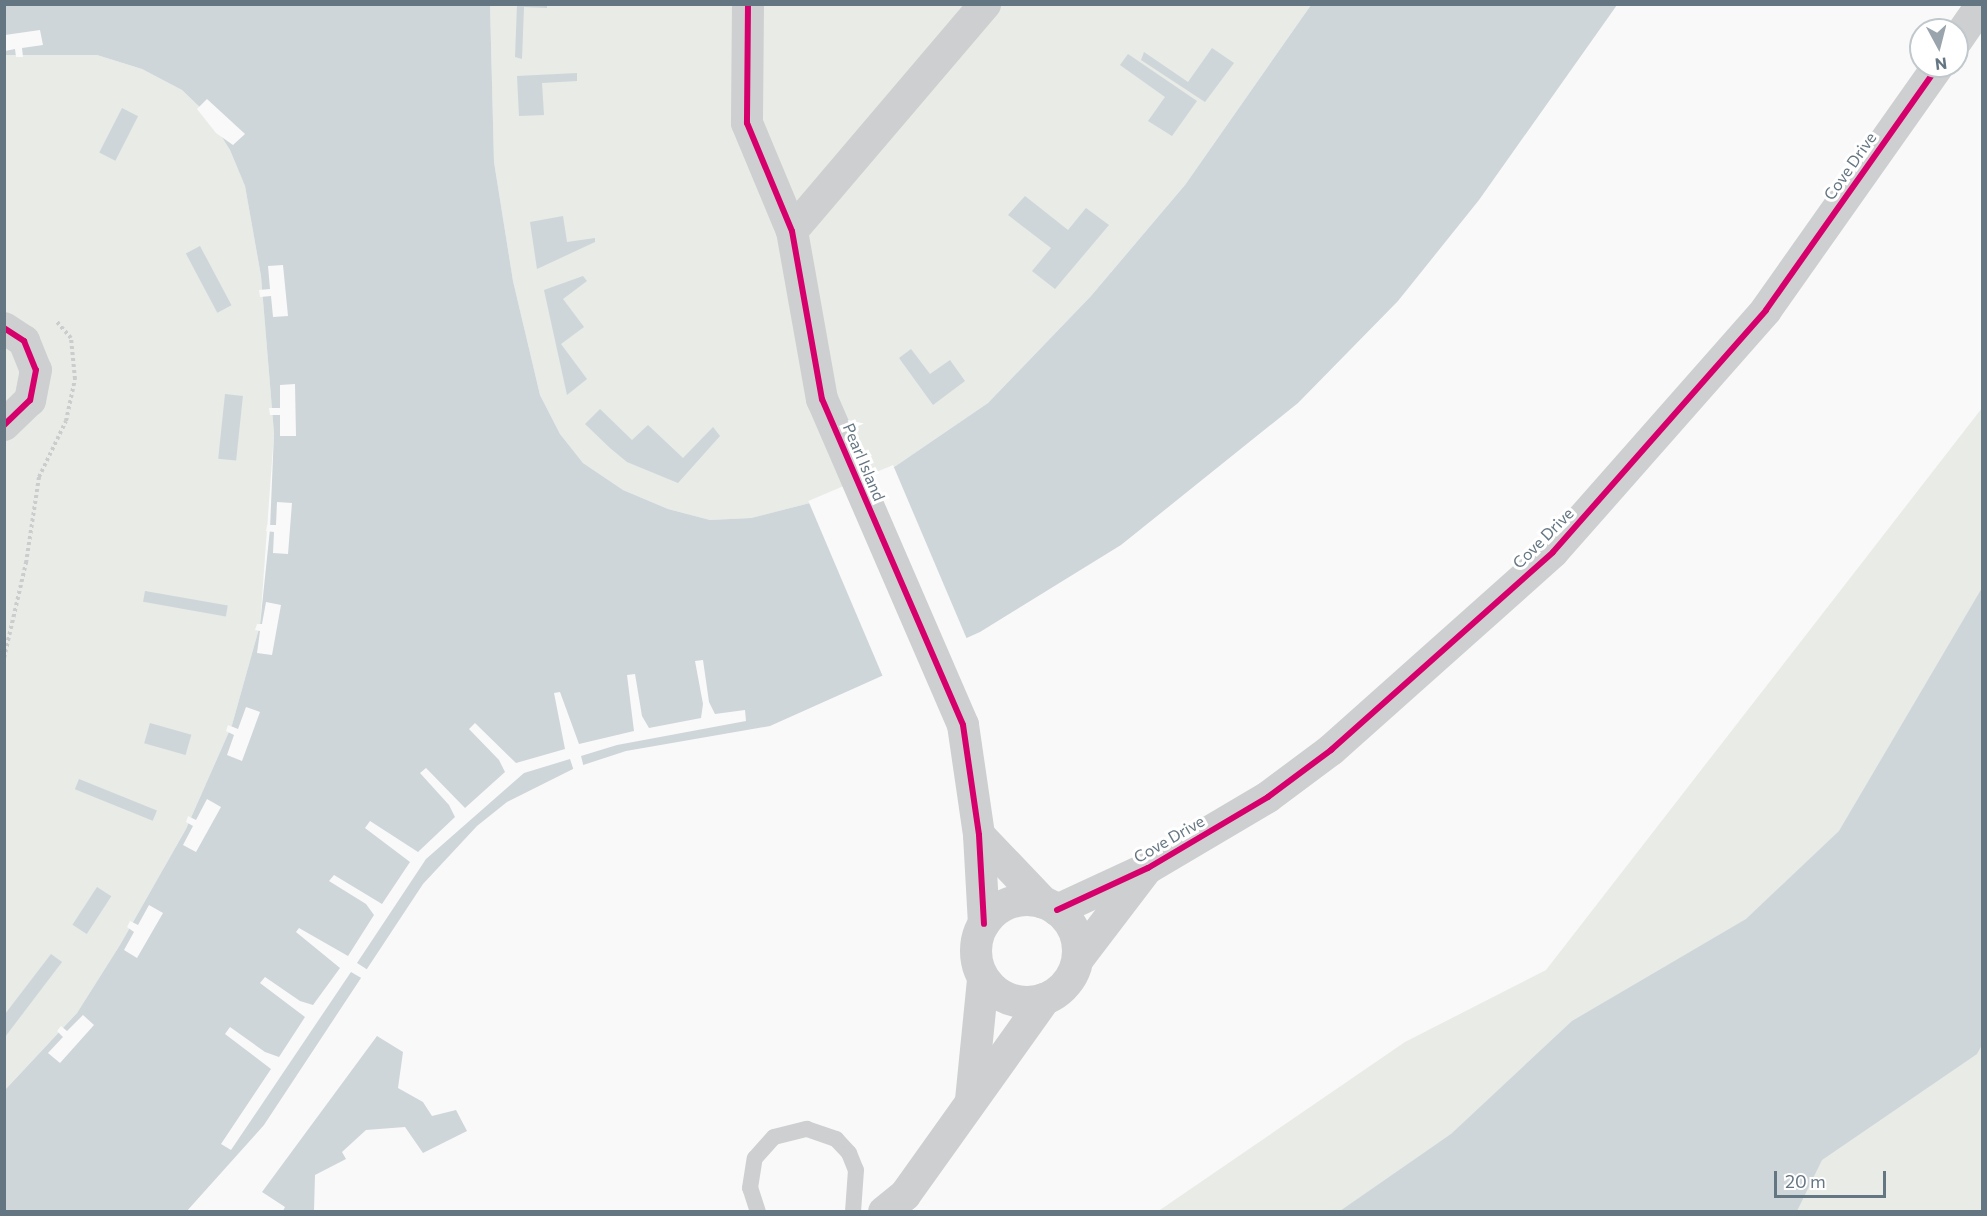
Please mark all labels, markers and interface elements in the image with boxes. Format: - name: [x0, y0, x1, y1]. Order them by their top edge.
- north arrow: [1909, 18, 1969, 78]
- text: N: [1934, 54, 1948, 75]
- street label: Cove Drive: [1820, 128, 1880, 204]
- street label: Pearl Island: [839, 420, 889, 504]
- street label: Cove Drive: [1509, 504, 1577, 572]
- street label: Cove Drive: [1130, 811, 1208, 867]
- scale bar: [1777, 1159, 1890, 1197]
- text: 20 m: [1785, 1170, 1826, 1192]

